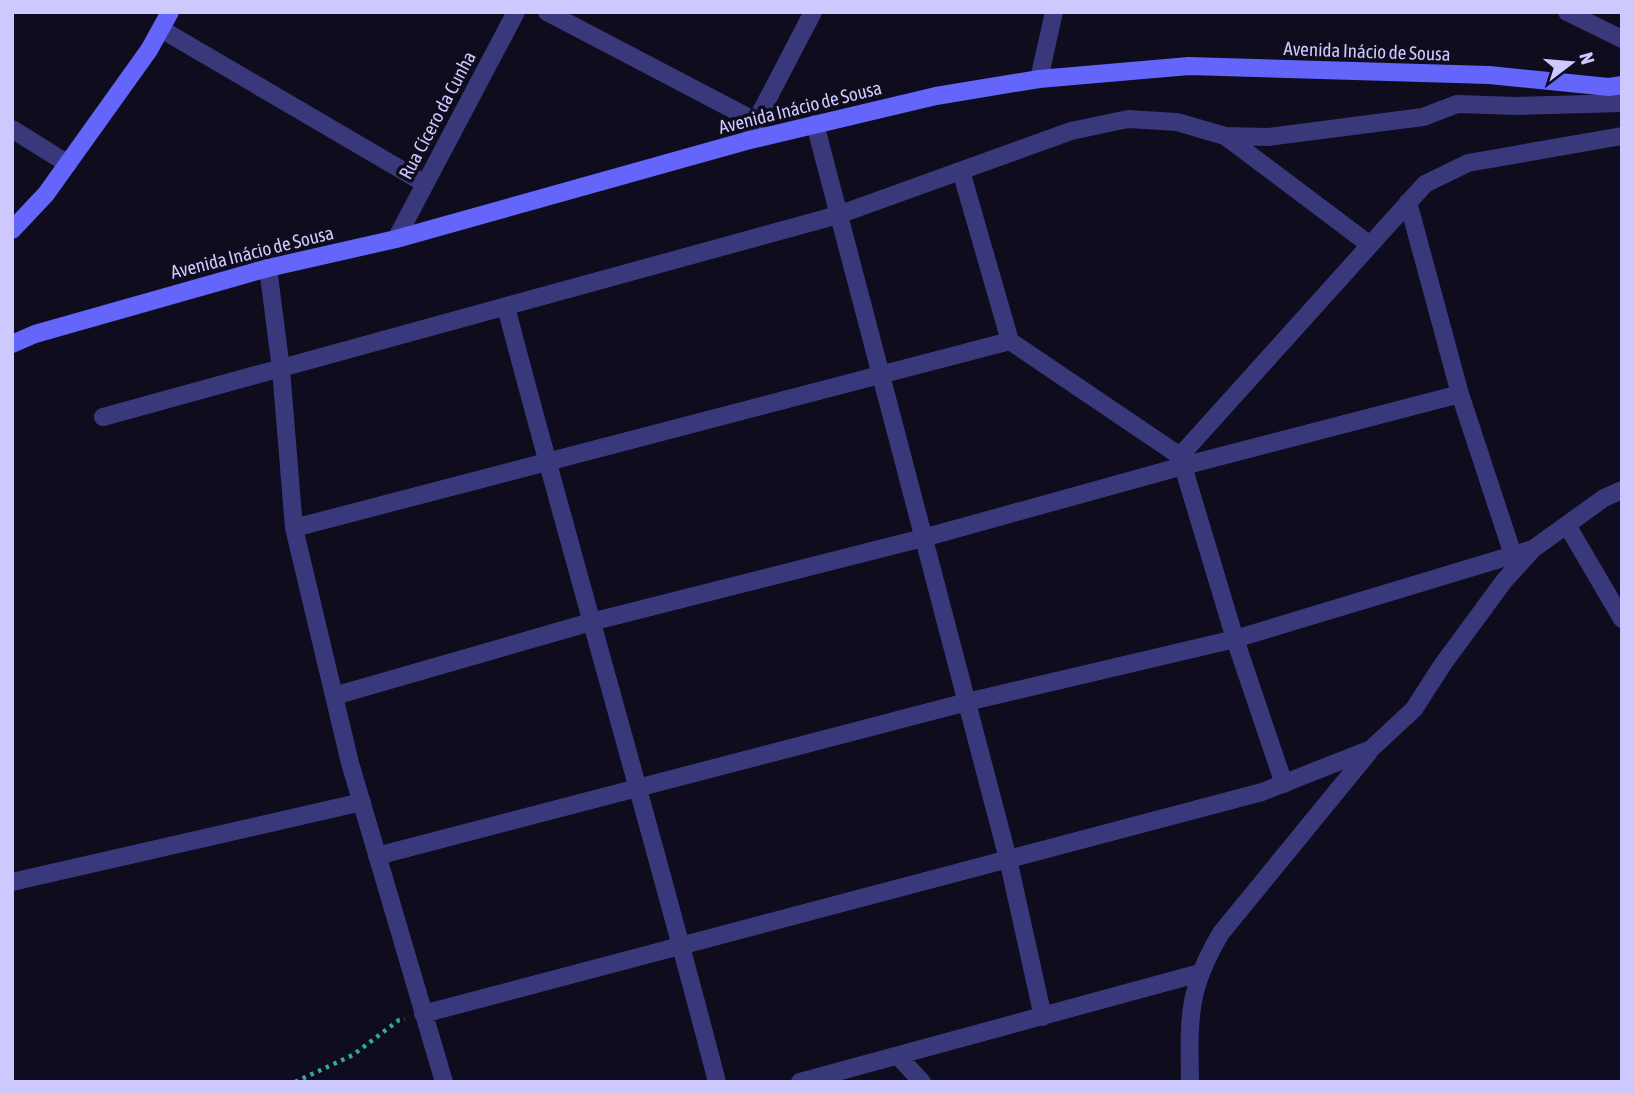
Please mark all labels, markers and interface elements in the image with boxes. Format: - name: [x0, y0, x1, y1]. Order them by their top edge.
- north arrow: [1536, 28, 1606, 98]
- street label: Avenida Inácio de Sousa: [1283, 37, 1451, 65]
- street label: Rua Cícero da Cunha: [394, 47, 480, 183]
- text: N: [1575, 50, 1599, 67]
- street label: Avenida Inácio de Sousa: [716, 76, 884, 138]
- street label: Avenida Inácio de Sousa: [168, 221, 336, 283]

